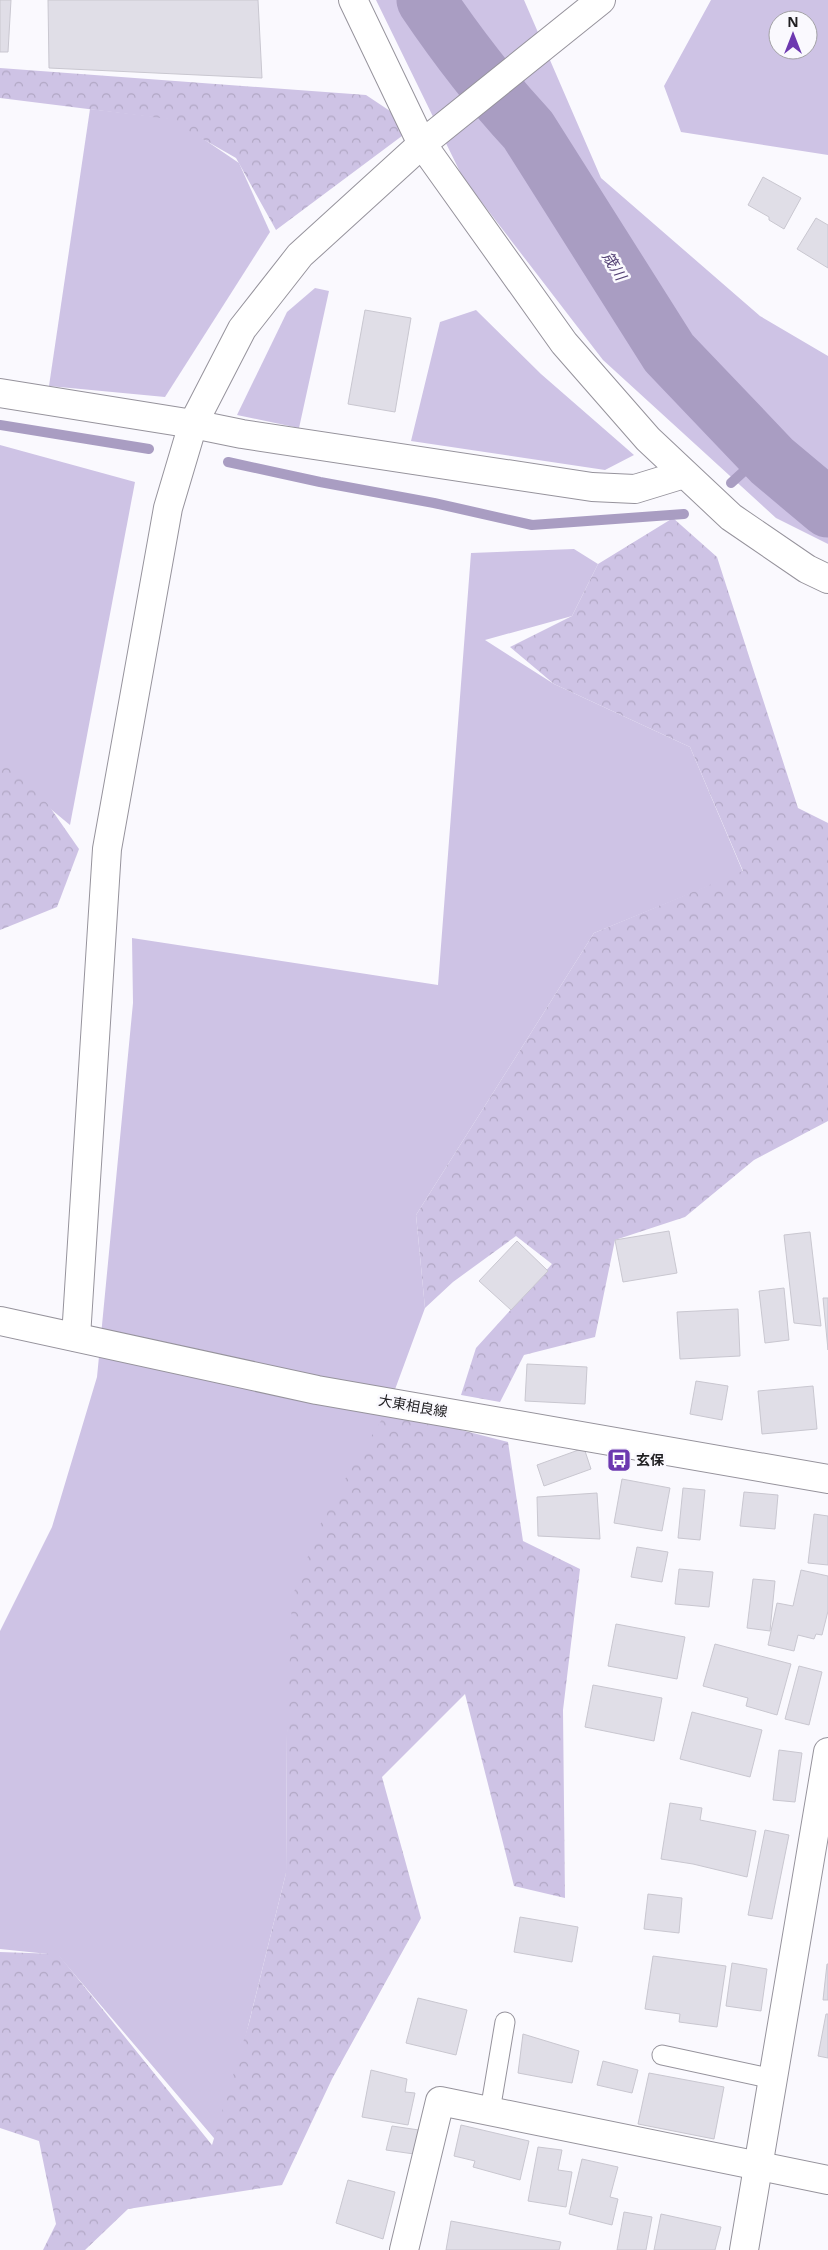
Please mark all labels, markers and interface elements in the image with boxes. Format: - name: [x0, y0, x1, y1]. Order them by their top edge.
- north arrow: [768, 10, 818, 60]
- text: N: [787, 12, 799, 31]
- water label: 筬川: [598, 247, 632, 285]
- street label: 大東相良線: [377, 1390, 449, 1421]
- bus stop icon: 玄保: [606, 1447, 632, 1473]
- place label: 玄保: [636, 1450, 664, 1469]

